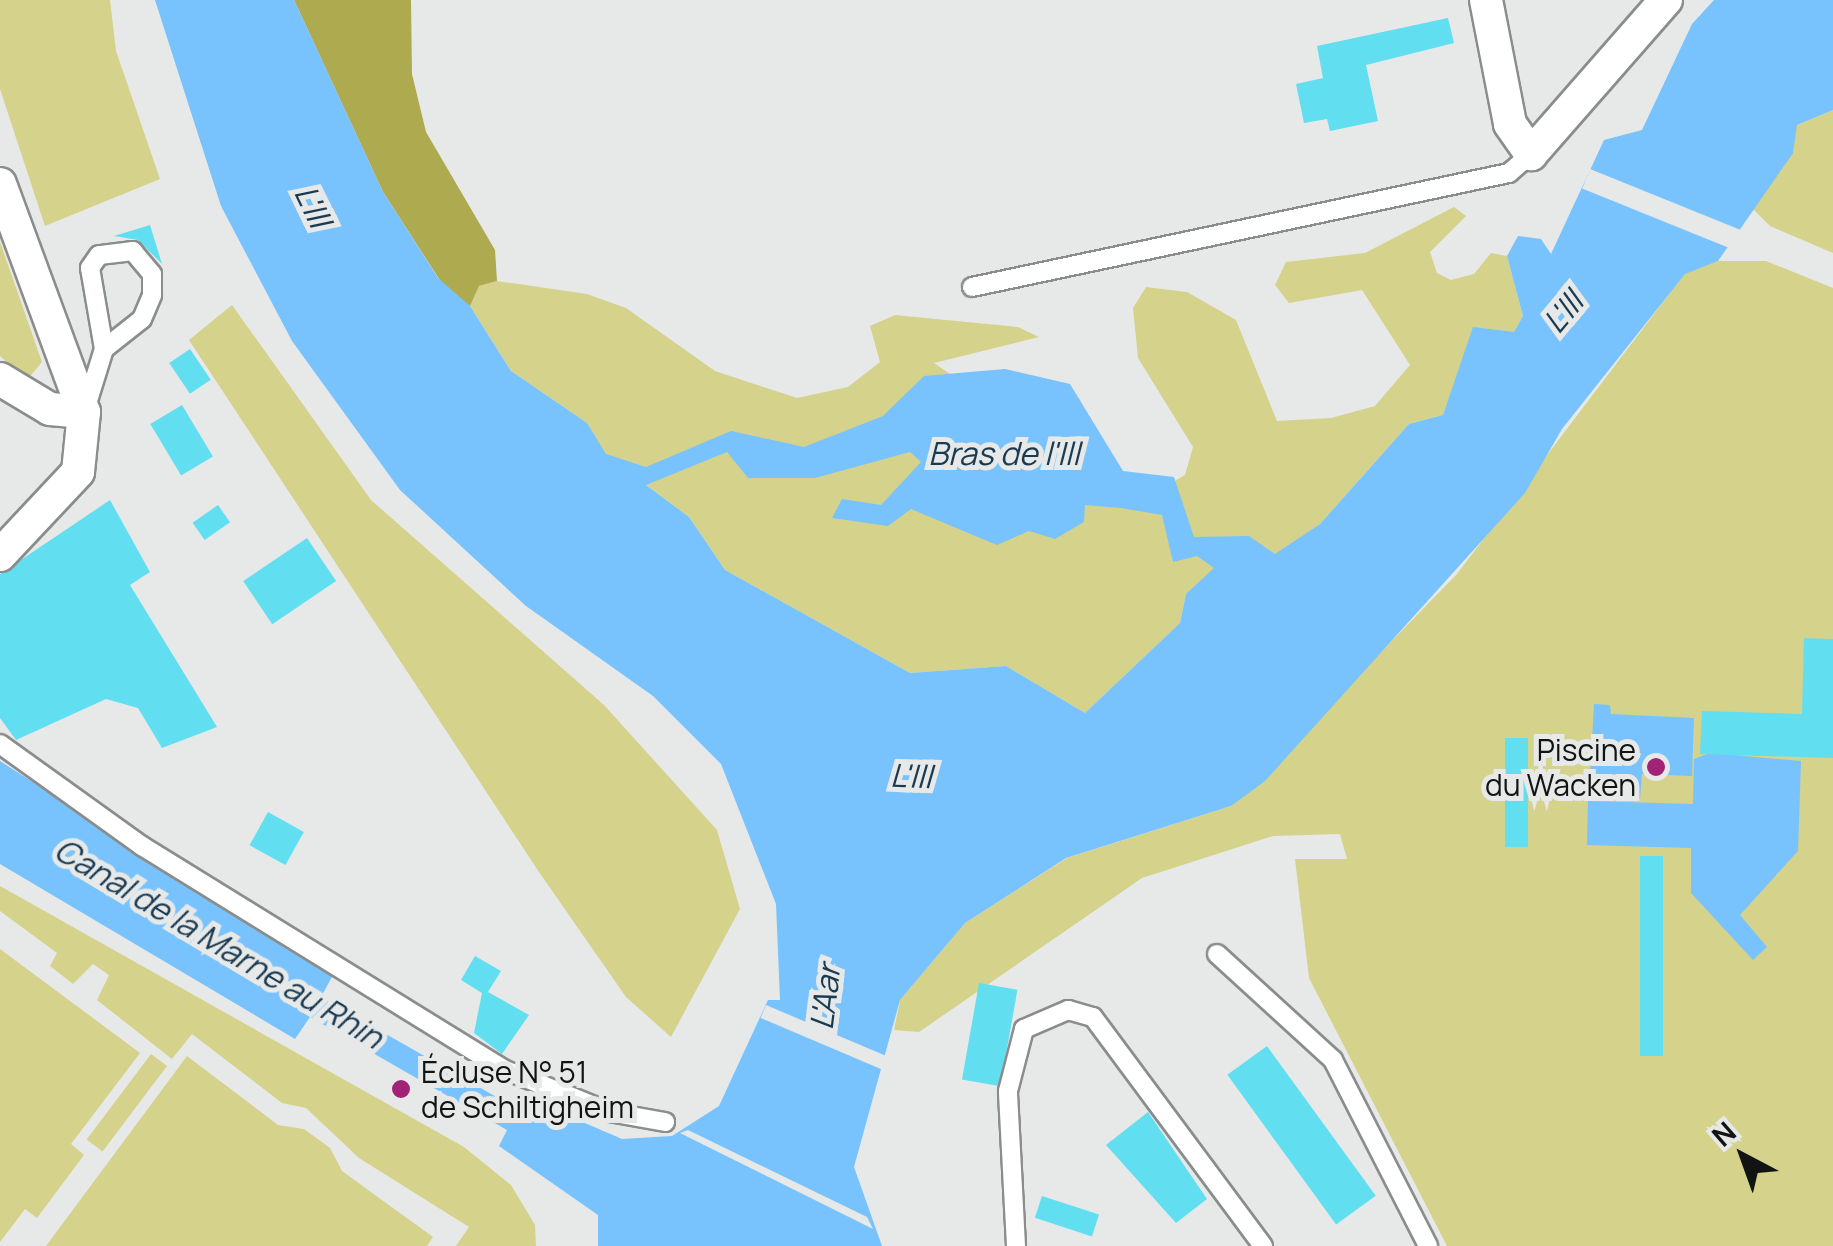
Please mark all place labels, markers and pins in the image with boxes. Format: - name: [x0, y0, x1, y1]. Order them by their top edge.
- place label: Piscine du Wacken: [1485, 732, 1636, 802]
- marker: Piscine du Wacken: [1645, 756, 1667, 778]
- place label: Écluse N° 51 de Schiltigheim: [421, 1054, 634, 1124]
- marker: Écluse N° 51 de Schiltigheim: [390, 1078, 412, 1100]

